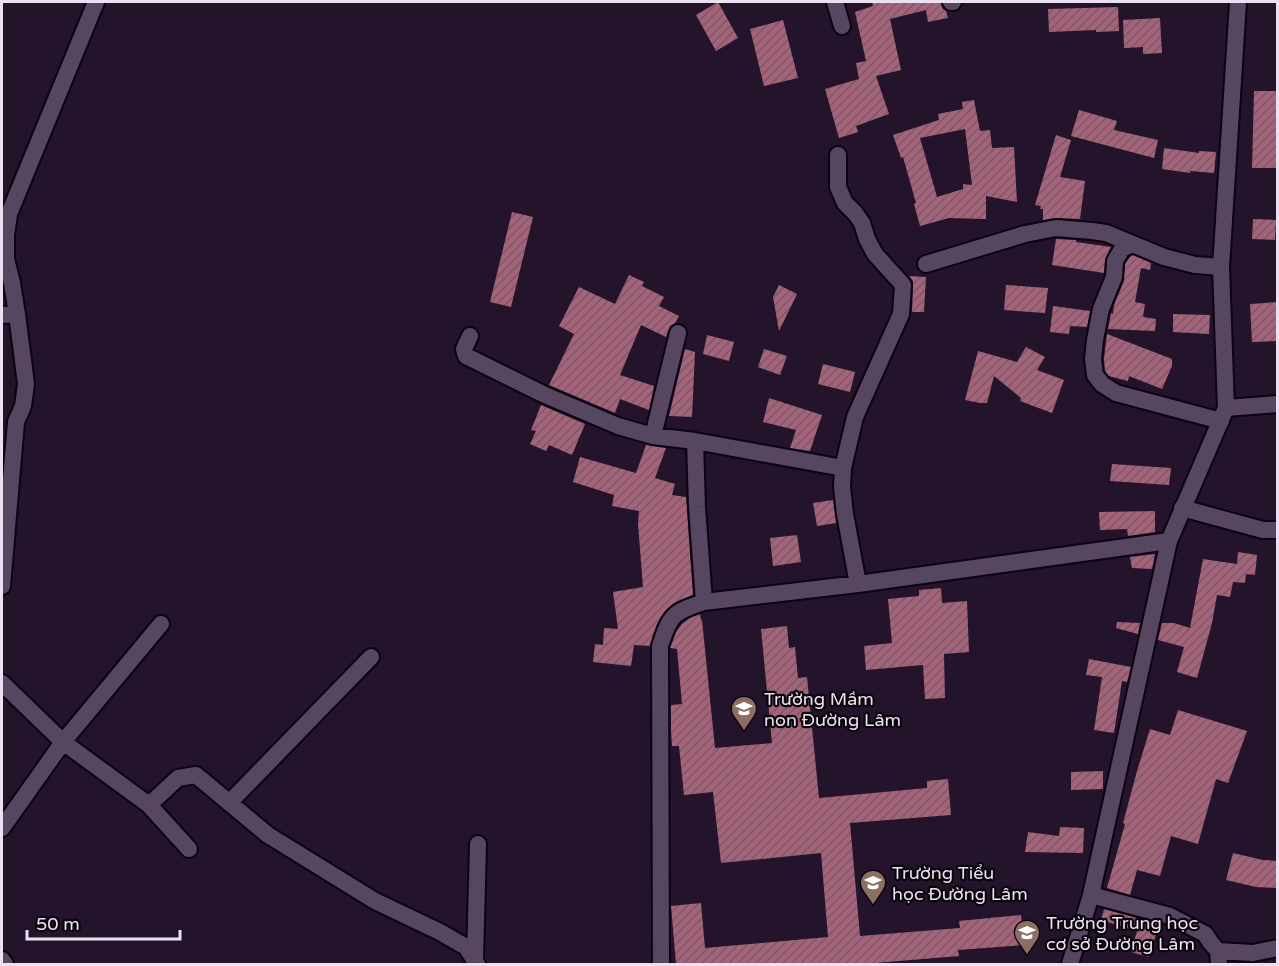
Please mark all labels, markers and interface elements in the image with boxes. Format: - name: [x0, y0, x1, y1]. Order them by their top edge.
- place label: Trường Mầm non Đường Lâm: [764, 688, 901, 731]
- school or university icon: Trường Mầm non Đường Lâm: [729, 694, 759, 732]
- place label: Trường Tiểu học Đường Lâm: [892, 862, 1028, 905]
- school or university icon: Trường Tiểu học Đường Lâm: [858, 868, 888, 906]
- scale bar: [27, 903, 180, 941]
- place label: Trường Trung học cơ sở Đường Lâm: [1046, 912, 1198, 955]
- text: 50 m: [36, 913, 80, 935]
- school or university icon: Trường Trung học cơ sở Đường Lâm: [1012, 918, 1042, 956]

